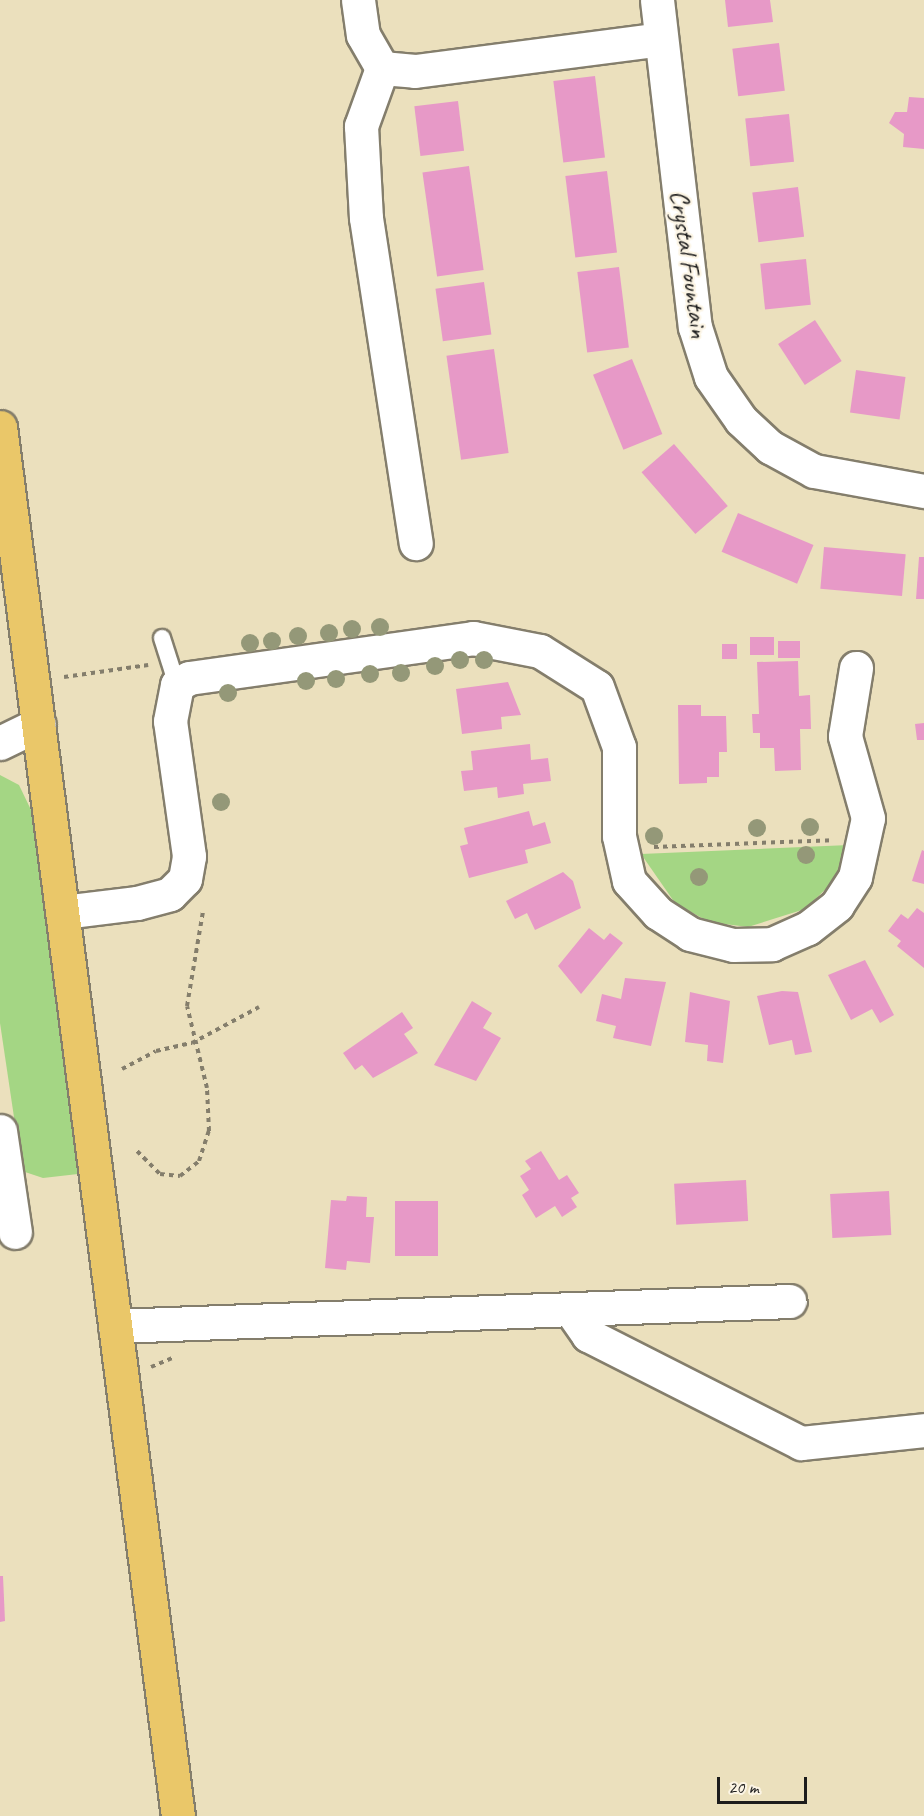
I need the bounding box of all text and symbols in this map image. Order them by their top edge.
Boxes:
street label: Crystal Fountain [663,189,715,339]
scale bar [720,1765,810,1803]
text: 20 m [728,1776,759,1798]

